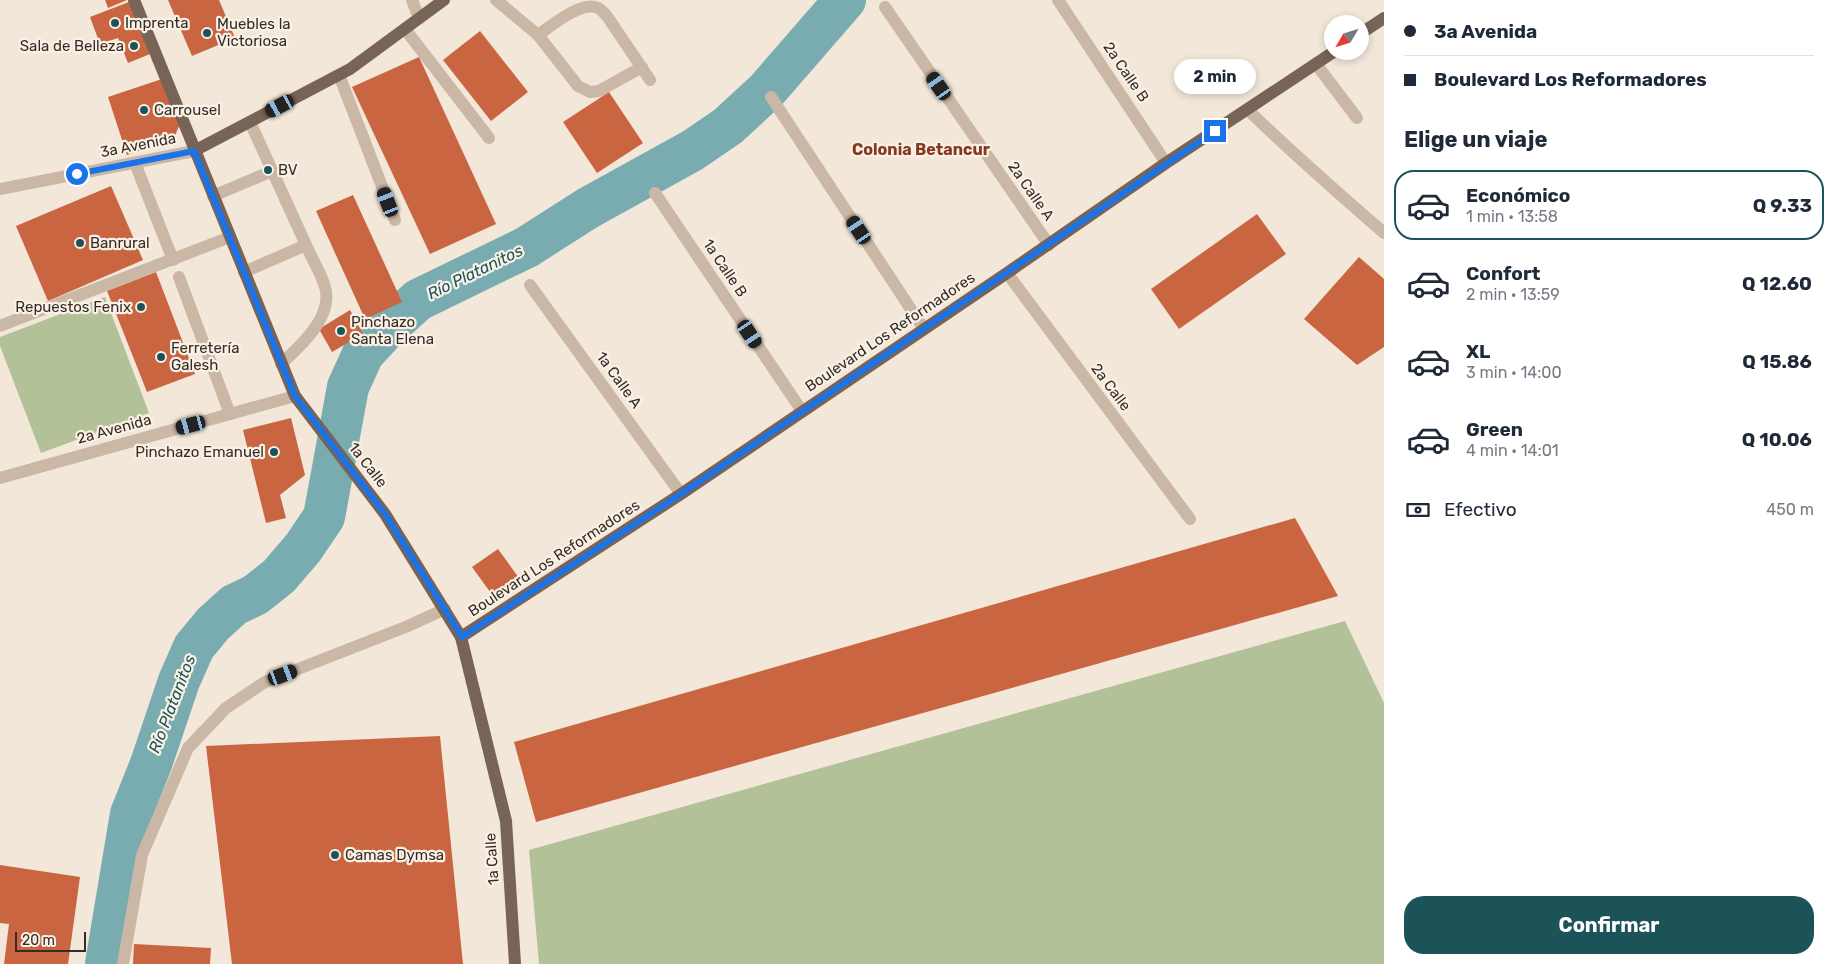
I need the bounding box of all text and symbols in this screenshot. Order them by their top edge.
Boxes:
place label: Imprenta [125,14,188,32]
place label: Muebles la Victoriosa [217,15,291,50]
north arrow [1324,15,1369,60]
map controls [1324,15,1369,60]
marker: Imprenta [109,17,121,29]
text: 3a Avenida [1434,20,1537,43]
marker: Muebles la Victoriosa [201,27,213,39]
place label: Sala de Belleza [20,37,124,55]
street label: 2a Calle B [1099,39,1153,105]
marker: Sala de Belleza [128,40,140,52]
callout: 2 min [1174,58,1256,94]
text: 2 min [1193,67,1237,86]
text: Boulevard Los Reformadores [1434,68,1707,91]
car [924,69,953,103]
car [263,92,296,120]
place label: Carrousel [154,101,221,119]
marker: Carrousel [138,104,150,116]
route end [1204,120,1226,142]
text: Elige un viaje [1404,126,1548,153]
street label: 3a Avenida [99,129,177,161]
district label: Colonia Betancur [852,140,991,159]
street label: 2a Calle A [1004,158,1058,224]
place label: BV [278,161,298,179]
route start [66,163,88,185]
marker: BV [262,164,274,176]
icon: car [1406,183,1451,228]
text: Económico [1466,184,1570,207]
car [375,185,400,219]
text: Q 9.33 [1753,194,1812,217]
text: 1 min · 13:58 [1466,207,1558,226]
car [844,213,873,247]
place label: Banrural [90,234,150,252]
street label: 1a Calle B [699,236,751,300]
marker: Banrural [74,237,86,249]
water label: Río Platanitos [424,241,526,303]
icon: car [1406,261,1451,306]
text: Confort [1466,262,1540,285]
street label: Boulevard Los Reformadores [802,268,979,396]
text: Q 12.60 [1742,272,1812,295]
text: 2 min · 13:59 [1466,285,1560,304]
place label: Repuestos Fenix [15,298,131,316]
marker: Repuestos Fenix [135,301,147,313]
place label: Pinchazo Santa Elena [351,313,434,348]
car [735,317,764,351]
marker: Pinchazo Santa Elena [335,325,347,337]
place label: Ferretería Galesh [171,339,239,374]
icon: car [1406,339,1451,384]
text: XL [1466,340,1490,363]
street label: 1a Calle A [592,348,646,412]
text: Q 15.86 [1742,350,1812,373]
marker: Ferretería Galesh [155,351,167,363]
street label: 2a Calle [1087,360,1135,414]
text: 3 min · 14:00 [1466,363,1562,382]
street label: 2a Avenida [75,410,153,448]
car [174,414,207,436]
icon: car [1406,417,1451,462]
text: Green [1466,418,1523,441]
text: Q 10.06 [1742,428,1812,451]
street label: 1a Calle [345,439,391,491]
text: 4 min · 14:01 [1466,441,1559,460]
place label: Pinchazo Emanuel [135,443,264,461]
marker: Pinchazo Emanuel [268,446,280,458]
street label: Boulevard Los Reformadores [465,496,643,620]
icon: cash [1404,496,1432,524]
text: Efectivo [1444,498,1517,521]
text: 450 m [1766,500,1814,519]
water label: Río Platanitos [145,652,199,756]
car [266,663,299,687]
street label: 1a Calle [481,832,503,886]
place label: Camas Dymsa [345,846,444,864]
marker: Camas Dymsa [329,849,341,861]
button: Confirmar [1404,896,1814,954]
scale bar [15,929,86,952]
text: 20 m [22,932,55,949]

